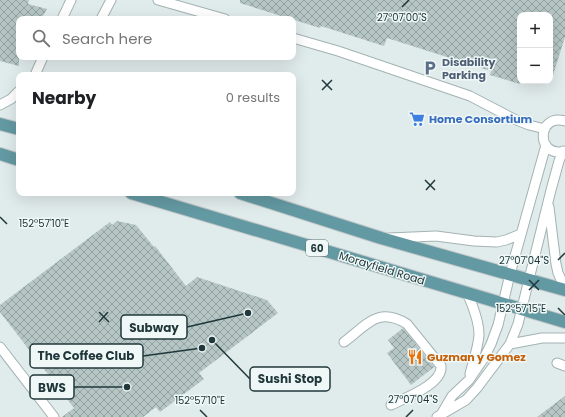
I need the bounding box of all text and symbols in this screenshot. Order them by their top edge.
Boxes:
text: 27°07'00"S [377,10,427,25]
map controls [517,12,553,84]
button: + [517,12,553,48]
search box [16,16,296,60]
icon: search [30,27,52,49]
text: Search here [62,28,152,49]
button: − [517,48,553,84]
place label: Disability Parking [442,54,496,83]
parking icon: Disability Parking [421,59,439,77]
text: Nearby [32,86,96,110]
text: 0 results [226,88,280,107]
supermarket icon: Home Consortium [408,110,426,128]
place label: Home Consortium [429,111,533,127]
text: 152°57'10"E [19,216,69,231]
road number: 60 [306,240,328,256]
street label: Morayfield Road [337,247,427,289]
text: 27°07'04"S [499,253,549,268]
text: 152°57'15"E [496,301,546,316]
callout: Subway [121,315,187,339]
text: Subway [129,319,179,336]
callout: The Coffee Club [30,344,143,368]
text: The Coffee Club [38,347,134,364]
restaurant icon: Guzman y Gomez [406,348,424,366]
place label: Guzman y Gomez [427,349,526,365]
callout: Sushi Stop [250,367,330,391]
text: Sushi Stop [258,370,322,387]
callout: BWS [30,375,74,399]
text: BWS [38,379,66,396]
text: 27°07'04"S [388,392,438,407]
text: 152°57'10"E [175,393,225,408]

